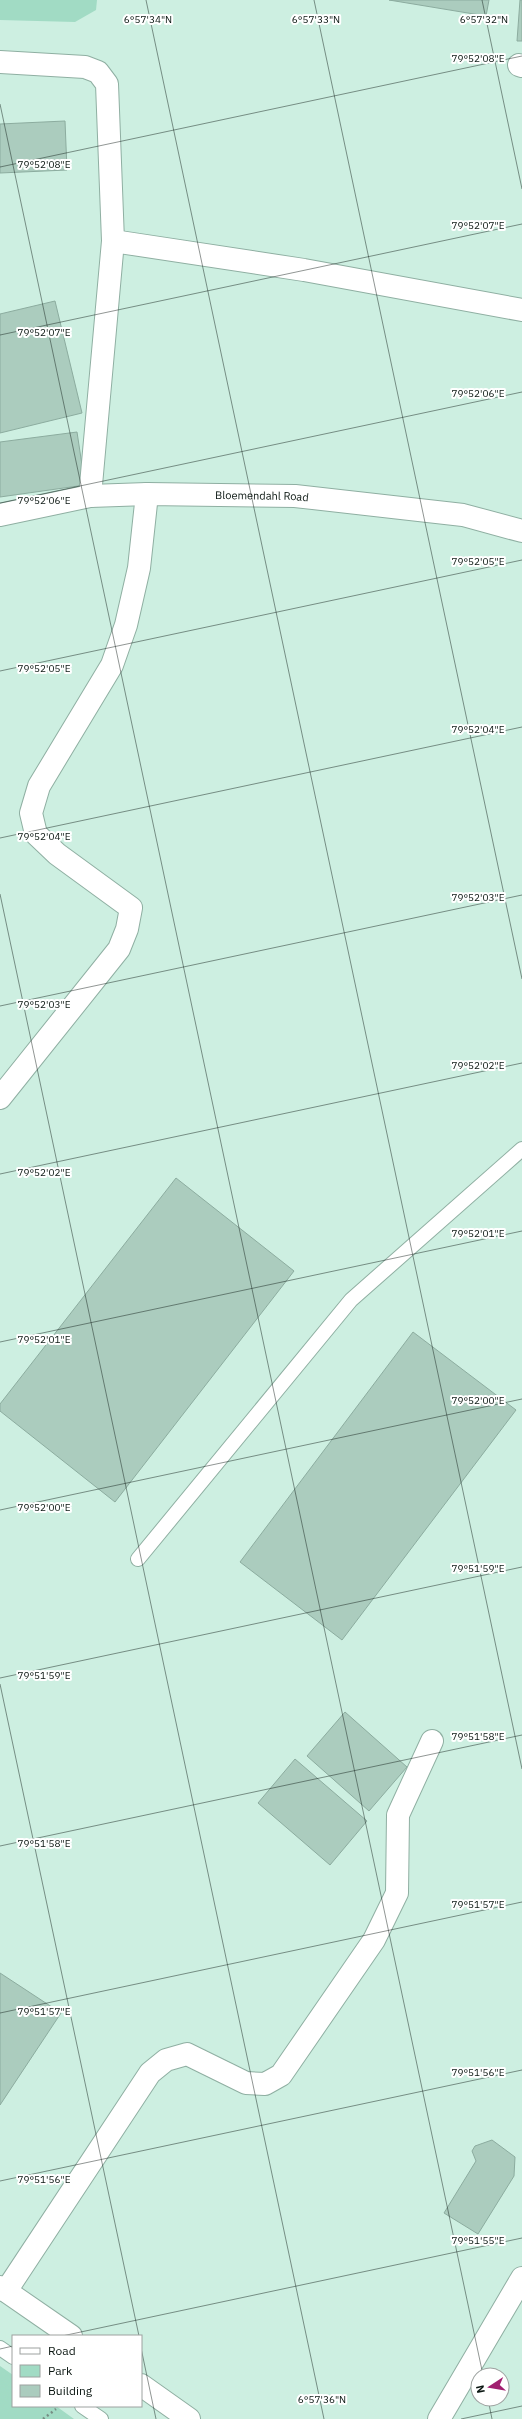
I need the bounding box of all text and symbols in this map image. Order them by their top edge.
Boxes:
text: 6°57'34"N [124,13,172,26]
text: 6°57'33"N [292,13,340,26]
text: 6°57'32"N [460,13,508,26]
text: 79°52'08"E [451,52,505,65]
text: 79°52'08"E [17,158,71,171]
text: 79°52'07"E [451,219,505,232]
text: 79°52'07"E [17,326,71,339]
text: 79°52'06"E [451,387,505,400]
street label: Bloemendahl Road [215,488,310,505]
text: 79°52'06"E [17,494,71,507]
text: 79°52'05"E [451,555,505,568]
text: 79°52'05"E [17,662,71,675]
text: 79°52'04"E [451,723,505,736]
text: 79°52'04"E [17,830,71,843]
text: 79°52'03"E [451,891,505,904]
text: 79°52'03"E [17,998,71,1011]
text: 79°52'02"E [451,1059,505,1072]
text: 79°52'02"E [17,1166,71,1179]
text: 79°52'01"E [451,1227,505,1240]
text: 79°52'01"E [17,1333,71,1346]
text: 79°52'00"E [451,1394,505,1407]
text: 79°52'00"E [17,1501,71,1514]
text: 79°51'59"E [451,1562,505,1575]
text: 79°51'59"E [17,1669,71,1682]
text: 79°51'58"E [451,1730,505,1743]
text: 79°51'58"E [17,1837,71,1850]
text: 79°51'57"E [451,1898,505,1911]
text: 79°51'57"E [17,2005,71,2018]
text: 79°51'56"E [451,2066,505,2079]
text: 79°51'56"E [17,2173,71,2186]
text: 79°51'55"E [451,2234,505,2247]
legend [12,2335,142,2407]
text: Road [48,2343,76,2358]
text: Park [48,2363,73,2378]
north arrow [470,2367,510,2407]
text: Building [48,2383,93,2398]
text: N [473,2384,488,2394]
text: 6°57'36"N [298,2393,346,2406]

